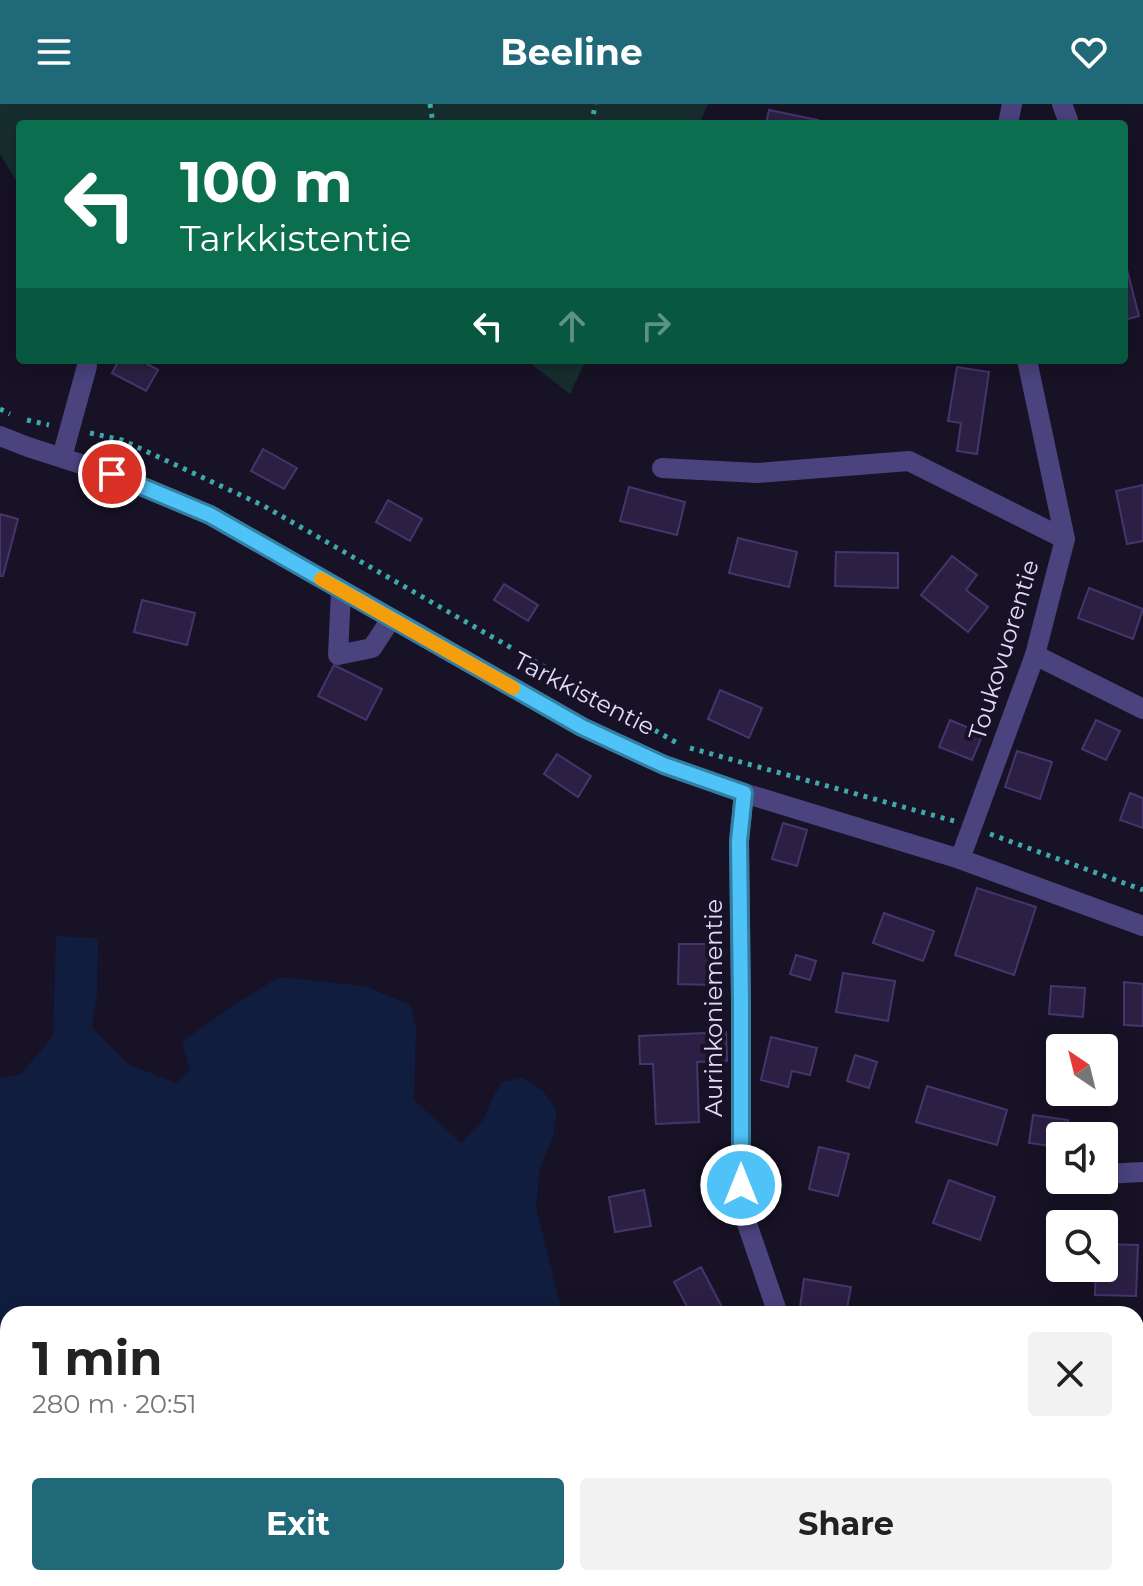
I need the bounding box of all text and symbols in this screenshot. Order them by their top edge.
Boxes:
icon: menu [32,30,76,74]
text: Beeline [500,30,643,74]
icon: heart [1067,30,1111,74]
text: 100 m [180,148,353,216]
icon: left [48,152,152,256]
text: Tarkkistentie [180,216,411,260]
icon: left [466,304,510,348]
icon: ahead [550,304,594,348]
icon: right [634,304,678,348]
pin [78,440,146,508]
icon: arrive [90,452,134,496]
street label: Toukovuorentie [962,556,1045,744]
street label: Tarkkistentie [509,646,660,741]
street label: Aurinkoniementie [699,899,728,1117]
north arrow [1046,1034,1118,1106]
map controls [1046,1034,1118,1282]
button: sound [1046,1122,1118,1194]
position arrow [699,1143,783,1227]
button: search [1046,1210,1118,1282]
text: 1 min [32,1329,162,1387]
button: close [1028,1332,1112,1416]
text: 280 m · 20:51 [32,1388,197,1420]
button: Exit [32,1478,564,1570]
button: Share [580,1478,1112,1570]

